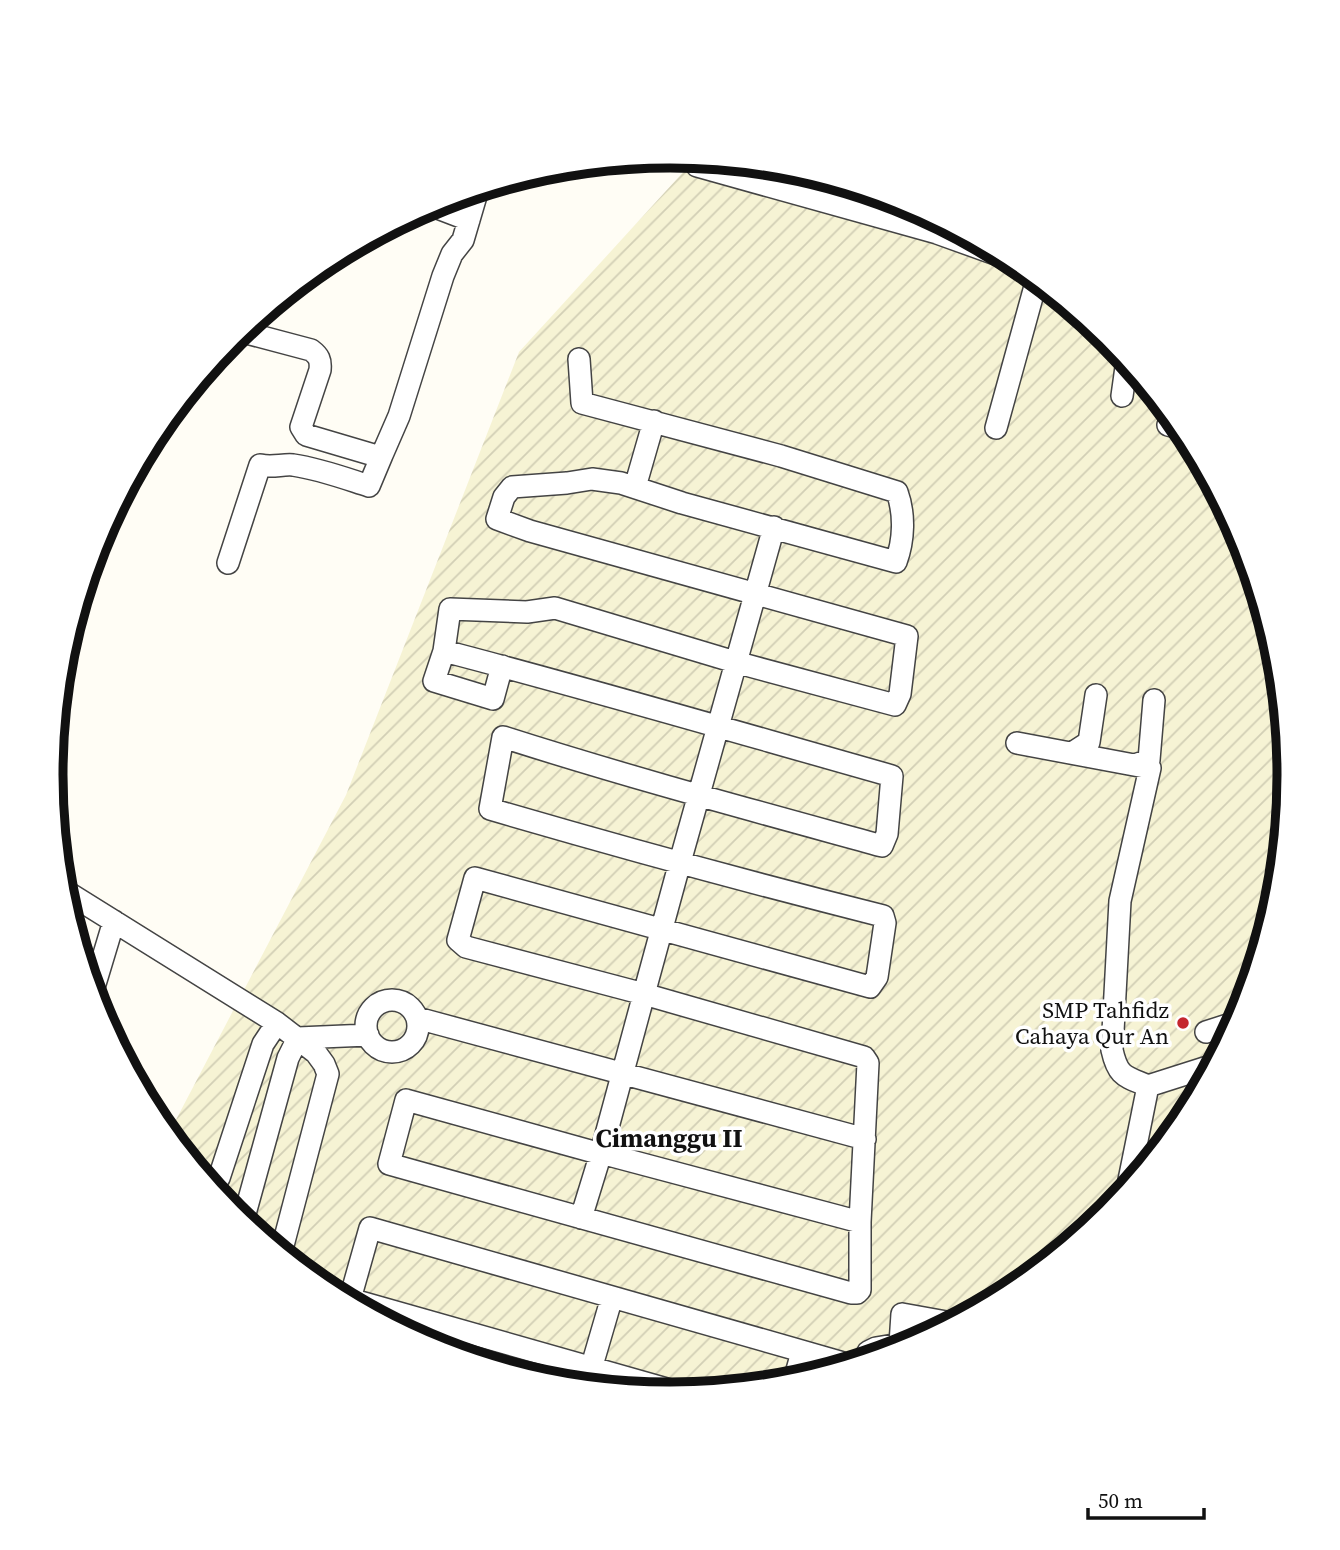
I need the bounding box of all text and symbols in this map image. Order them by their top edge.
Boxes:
place label: SMP Tahfidz Cahaya Qur An [1015,994,1169,1052]
marker: SMP Tahfidz Cahaya Qur An [1175,1015,1191,1031]
district label: Cimanggu II [595,1120,743,1156]
scale bar [1088,1476,1204,1520]
text: 50 m [1098,1486,1143,1515]

